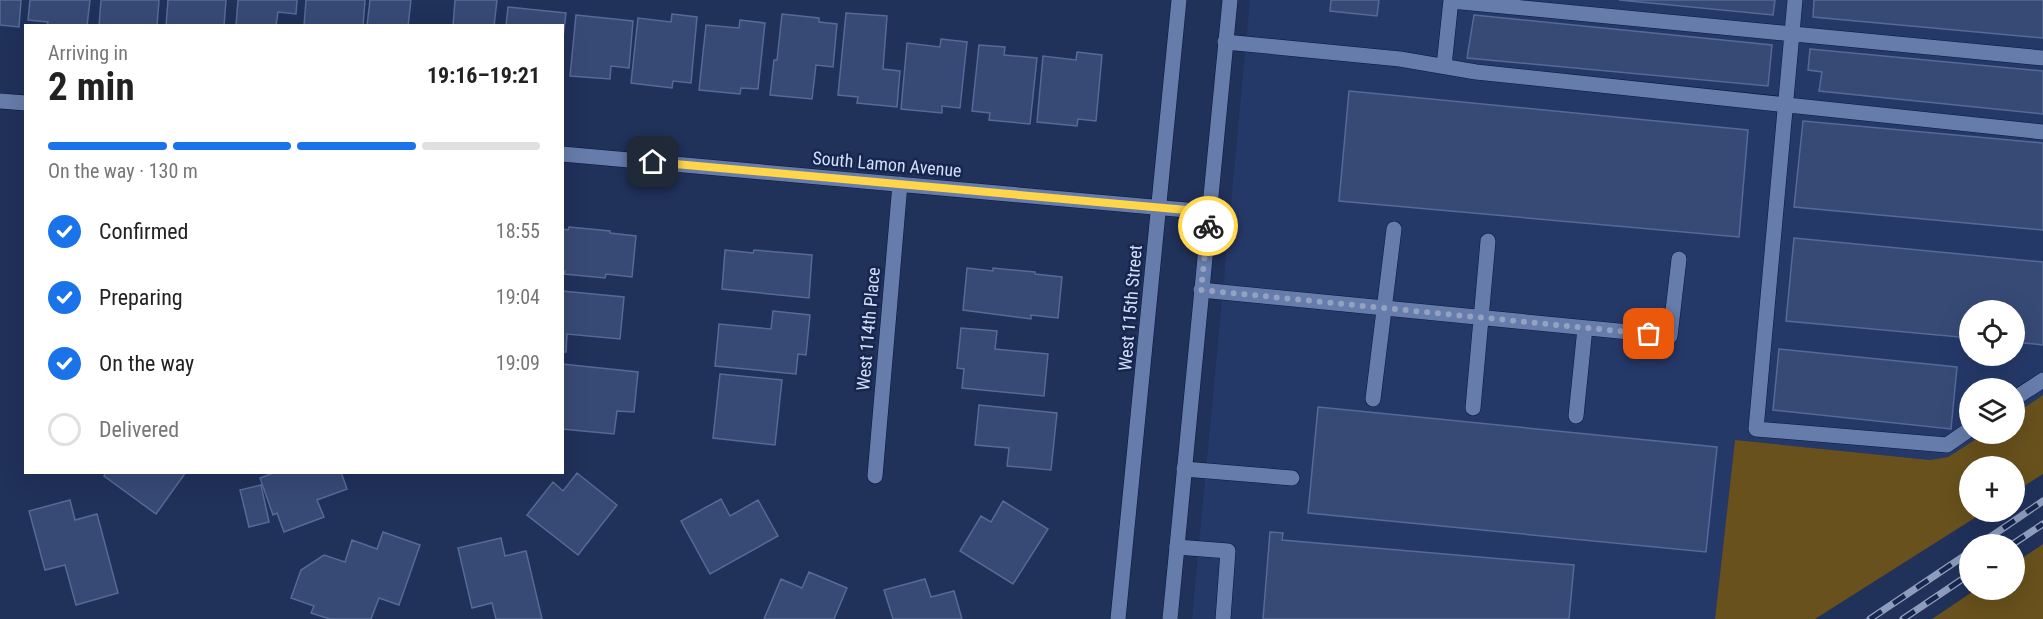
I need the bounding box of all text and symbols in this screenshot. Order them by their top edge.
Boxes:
text: Arriving in [48,41,128,65]
text: 19:16–19:21 [427,63,540,88]
text: 2 min [48,64,135,110]
pin [627,136,678,187]
icon: home [636,145,669,178]
street label: South Lamon Avenue [812,147,962,181]
text: On the way · 130 m [48,159,198,183]
courier [1178,196,1238,256]
icon: bike [1192,210,1225,243]
icon: check [48,215,81,248]
text: Confirmed [99,219,188,244]
text: 18:55 [496,219,540,243]
street label: West 115th Street [1114,244,1146,372]
street label: West 114th Place [852,266,884,392]
icon: check [48,281,81,314]
text: Preparing [99,285,183,310]
text: 19:04 [496,285,540,309]
map controls [1959,300,2025,600]
button: locate [1959,300,2025,366]
pin [1623,308,1674,359]
icon: bag [1632,317,1665,350]
icon: check [48,347,81,380]
text: On the way [99,351,194,376]
text: 19:09 [496,351,540,375]
button: layers [1959,378,2025,444]
text: Delivered [99,417,179,442]
button: + [1959,456,2025,522]
button: − [1959,534,2025,600]

